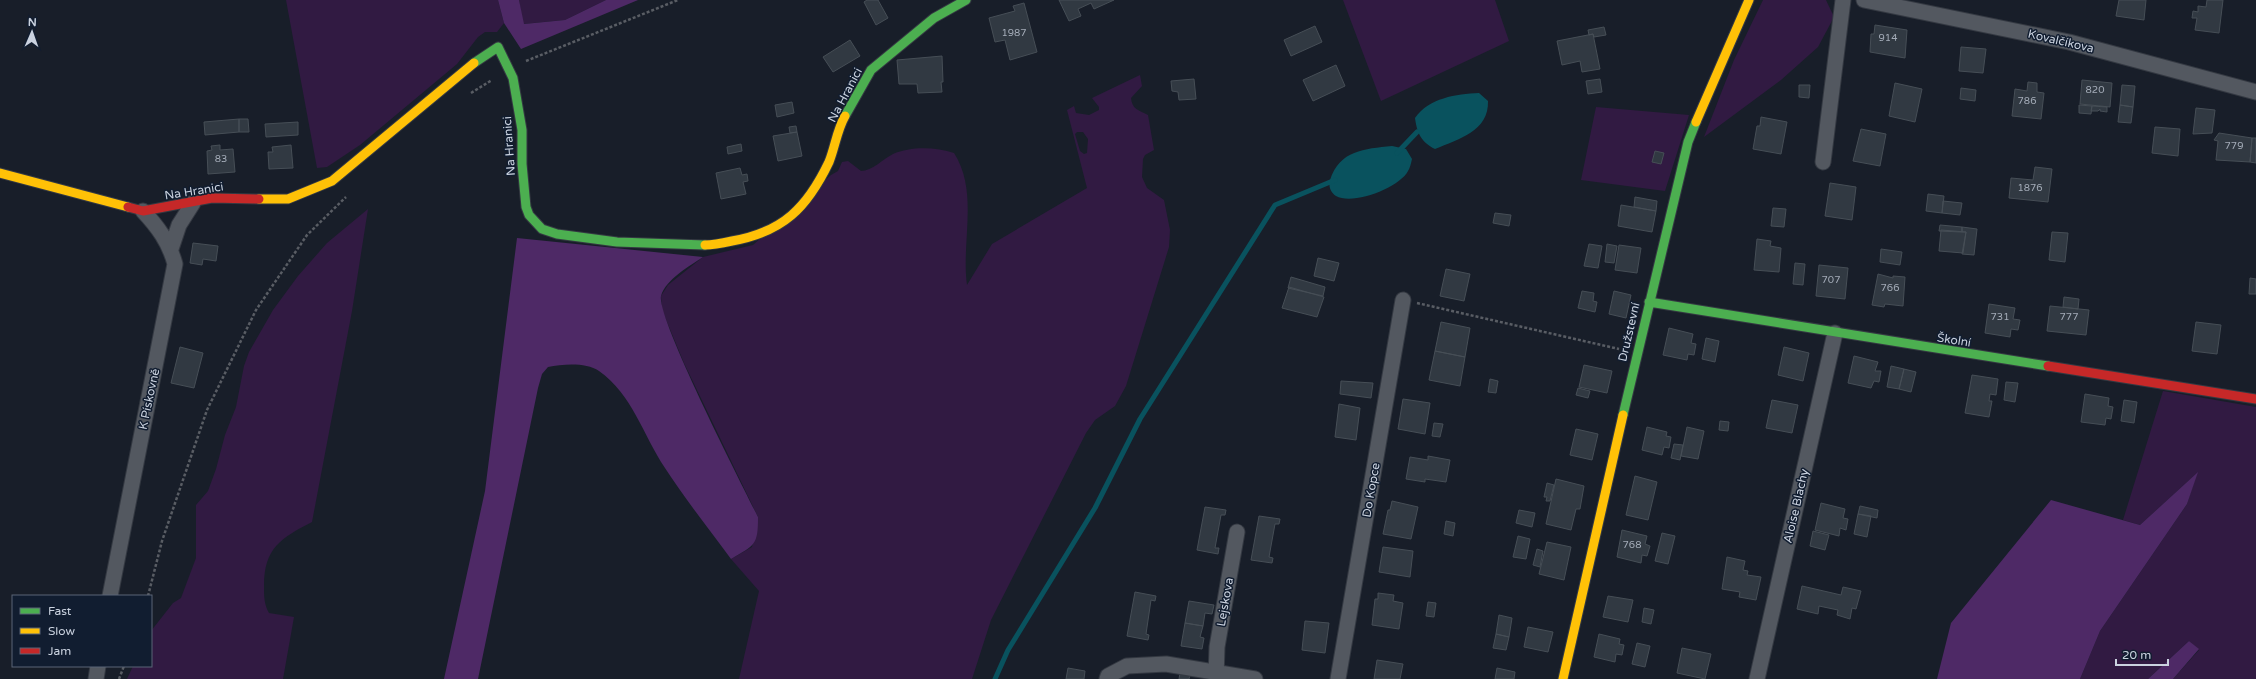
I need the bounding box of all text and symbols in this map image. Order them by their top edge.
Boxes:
north arrow [12,12,52,52]
text: N [28,16,37,29]
house number: 1987 [1001,27,1027,39]
street label: Kovalčíkova [2027,27,2095,55]
house number: 914 [1879,32,1897,44]
street label: Na Hranici [825,65,865,125]
house number: 820 [2086,84,2104,96]
house number: 786 [2018,95,2036,107]
street label: Na Hranici [500,116,518,176]
house number: 779 [2225,140,2243,152]
house number: 83 [215,153,227,165]
street label: Na Hranici [164,179,224,203]
house number: 1876 [2017,182,2043,194]
house number: 707 [1822,274,1840,286]
house number: 766 [1881,282,1899,294]
street label: Družstevní [1615,301,1643,363]
house number: 731 [1991,311,2009,323]
house number: 777 [2060,311,2078,323]
street label: Školní [1936,330,1972,350]
street label: K Pískovně [136,367,162,431]
street label: Do Kopce [1359,461,1383,518]
street label: Aloise Blachy [1781,467,1811,545]
house number: 768 [1623,539,1641,551]
street label: Lejskova [1214,577,1236,627]
legend [12,595,152,667]
text: Fast [48,604,72,618]
text: Slow [48,624,75,638]
scale bar [2116,641,2168,667]
text: Jam [48,644,71,658]
text: 20 m [2122,648,2151,662]

